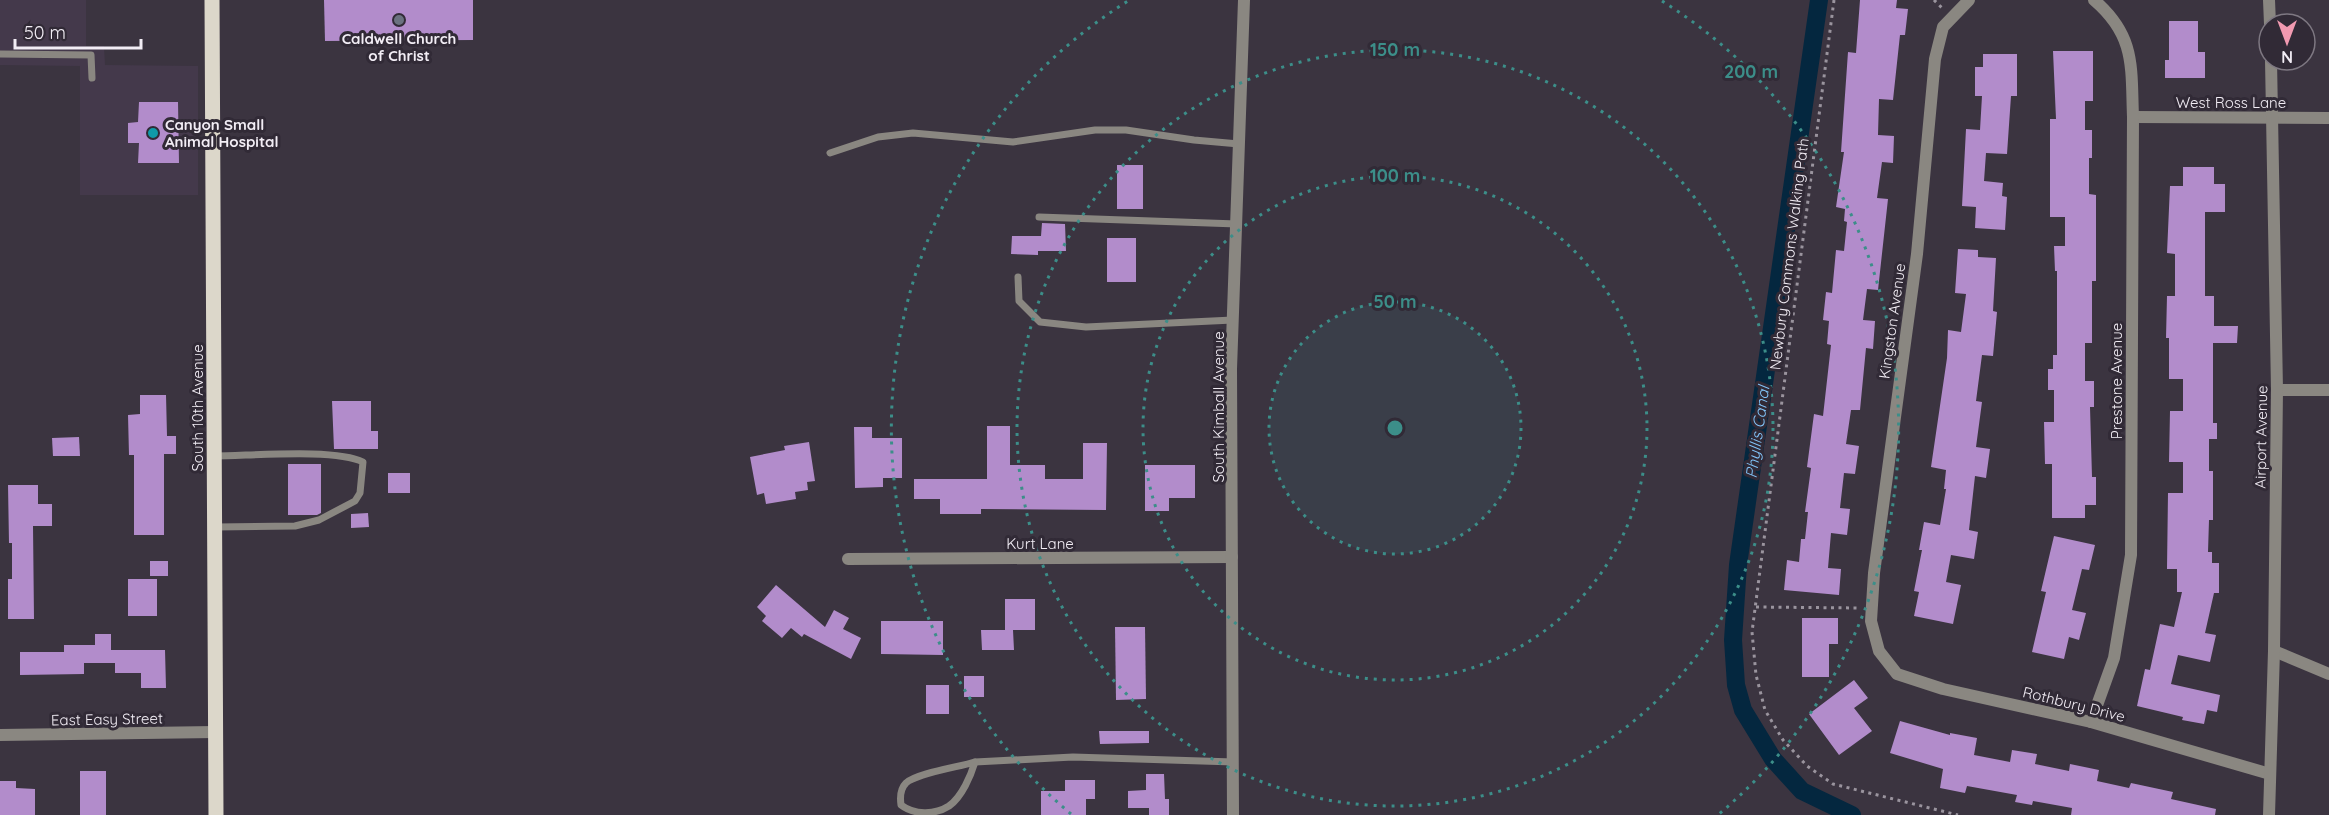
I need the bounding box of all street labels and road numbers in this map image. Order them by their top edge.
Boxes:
street label: West Ross Lane [2176,93,2286,112]
street label: Newbury Commons Walking Path [1765,137,1813,371]
street label: Kingston Avenue [1874,262,1910,380]
street label: Prestone Avenue [2107,323,2126,439]
street label: South Kimball Avenue [1209,331,1228,483]
street label: South 10th Avenue [188,344,207,472]
street label: Airport Avenue [2251,385,2271,489]
street label: Kurt Lane [1006,534,1074,553]
street label: Rothbury Drive [2021,682,2127,726]
street label: East Easy Street [51,709,163,729]

